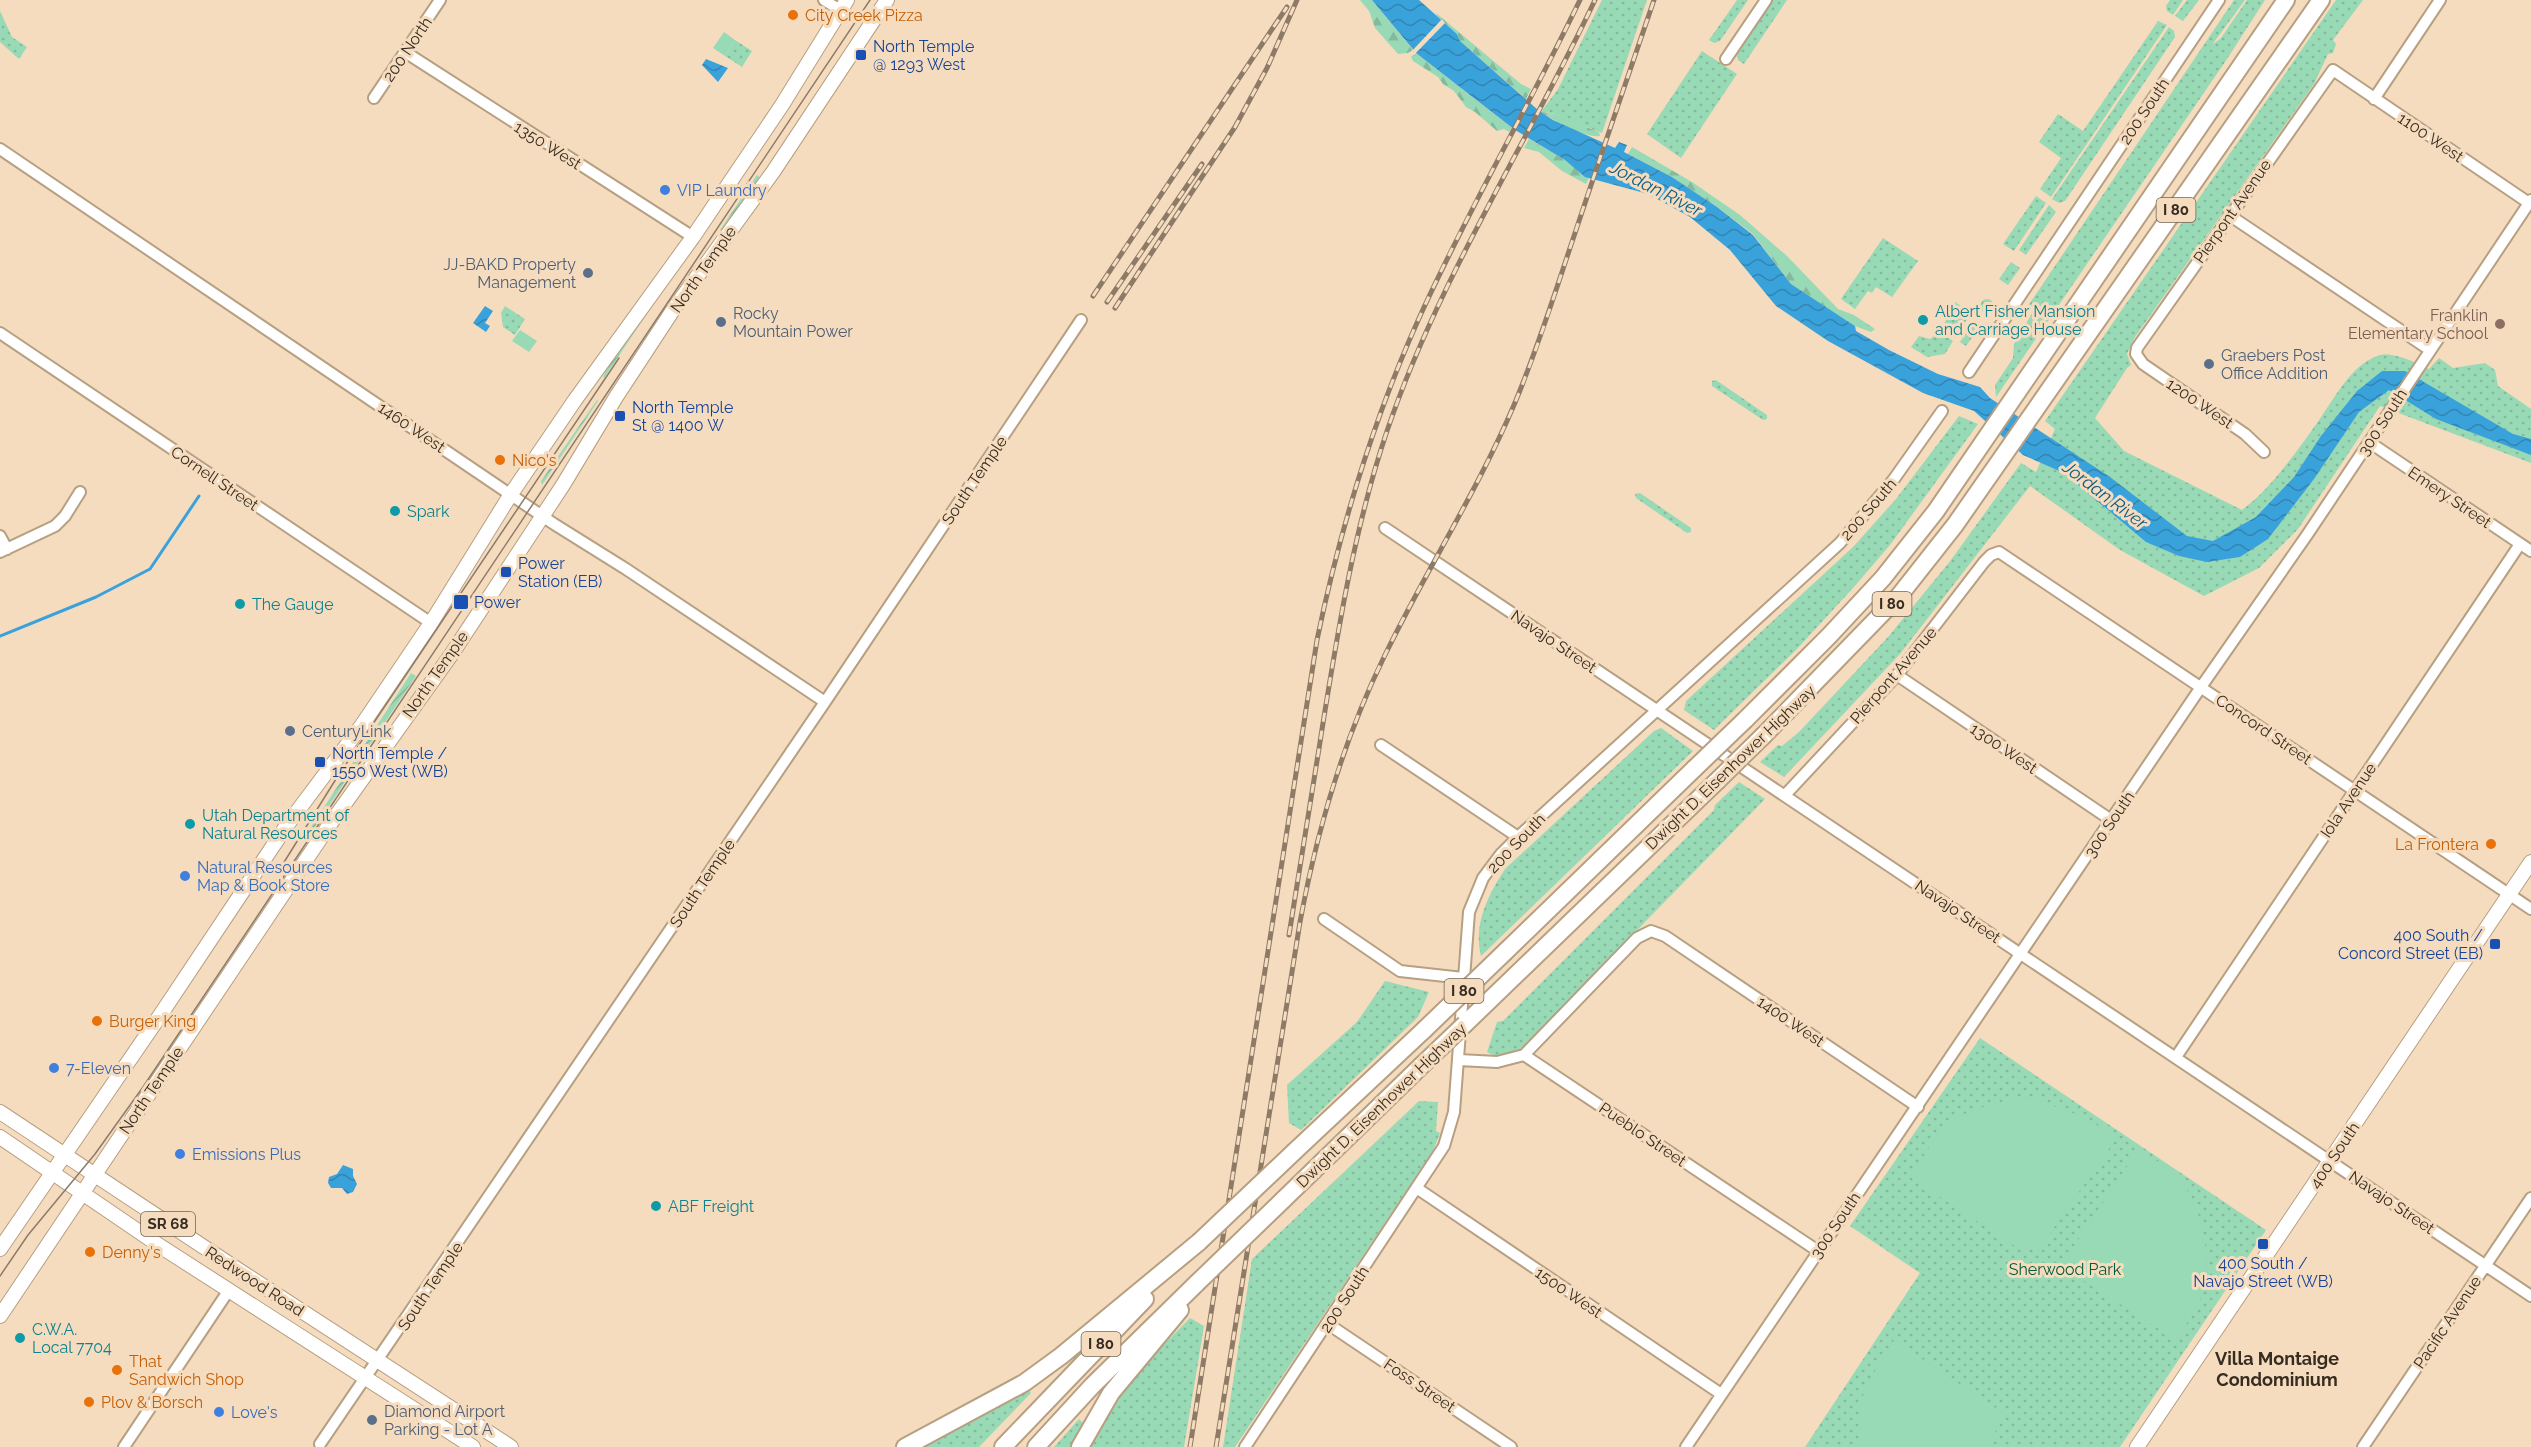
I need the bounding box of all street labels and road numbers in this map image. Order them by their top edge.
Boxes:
street label: 200 North [379,13,436,85]
street label: 200 South [2115,75,2173,148]
street label: 1100 West [2394,109,2468,167]
street label: 1350 West [511,117,585,174]
street label: Pierpont Avenue [2190,156,2275,267]
road number: I 80 [2156,198,2196,222]
street label: North Temple [667,222,740,316]
street label: 1200 West [2163,374,2237,433]
street label: 300 South [2354,385,2411,459]
street label: 1460 West [375,398,449,457]
street label: South Temple [938,432,1011,528]
street label: Cornell Street [167,442,263,515]
street label: Emery Street [2405,463,2495,532]
street label: 200 South [1836,475,1900,544]
road number: I 80 [1872,592,1912,616]
street label: Navajo Street [1507,606,1601,677]
street label: Pierpont Avenue [1846,623,1941,728]
street label: North Temple [399,627,472,721]
street label: Dwight D. Eisenhower Highway [1641,681,1819,854]
street label: Concord Street [2212,690,2316,769]
street label: 1300 West [1967,719,2041,778]
street label: Iola Avenue [2316,759,2380,841]
street label: 300 South [2080,788,2138,861]
street label: 200 South [1483,810,1549,877]
street label: South Temple [666,835,739,931]
street label: Navajo Street [1911,876,2005,947]
road number: I 80 [1444,979,1484,1003]
street label: 1400 West [1754,992,1828,1051]
street label: Dwight D. Eisenhower Highway [1292,1019,1470,1192]
street label: North Temple [115,1043,188,1138]
street label: Pueblo Street [1596,1098,1690,1171]
street label: 400 South [2305,1119,2363,1192]
street label: Navajo Street [2345,1167,2439,1238]
street label: 300 South [1806,1189,1864,1262]
road number: SR 68 [141,1212,195,1236]
street label: South Temple [394,1238,467,1334]
street label: Redwood Road [202,1242,308,1320]
street label: 200 South [1316,1262,1373,1336]
street label: 1500 West [1532,1263,1606,1322]
street label: Pacific Avenue [2409,1272,2485,1372]
road number: I 80 [1082,1332,1120,1356]
street label: Foss Street [1380,1355,1460,1417]

